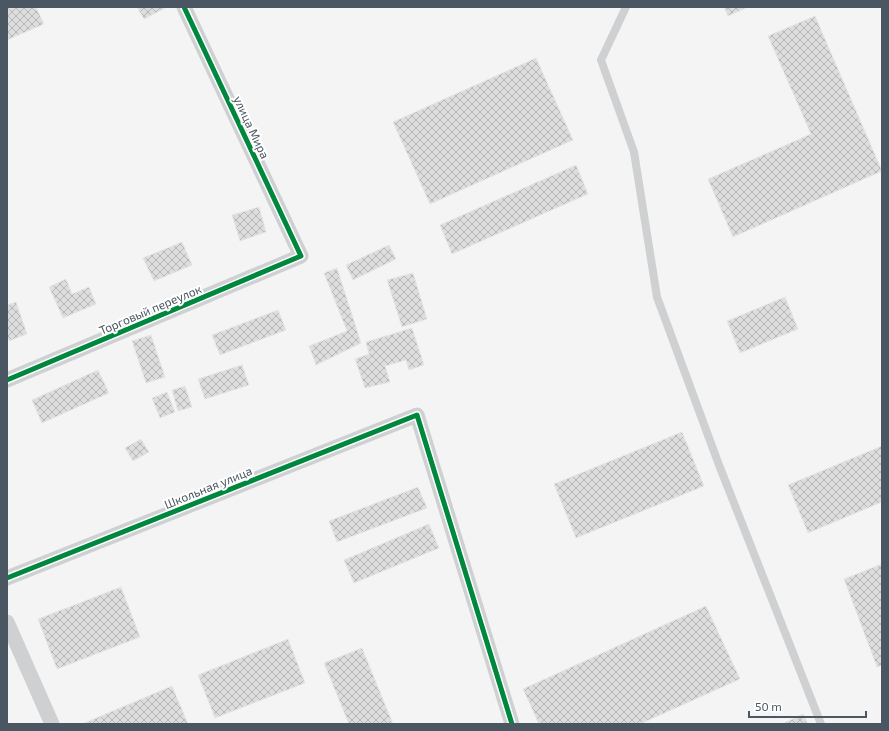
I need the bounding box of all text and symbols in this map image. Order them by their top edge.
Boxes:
street label: улица Мира [231,94,273,161]
street label: Торговый переулок [97,281,204,338]
street label: Школьная улица [162,463,254,512]
scale bar [749,693,866,719]
text: 50 m [755,699,782,713]

